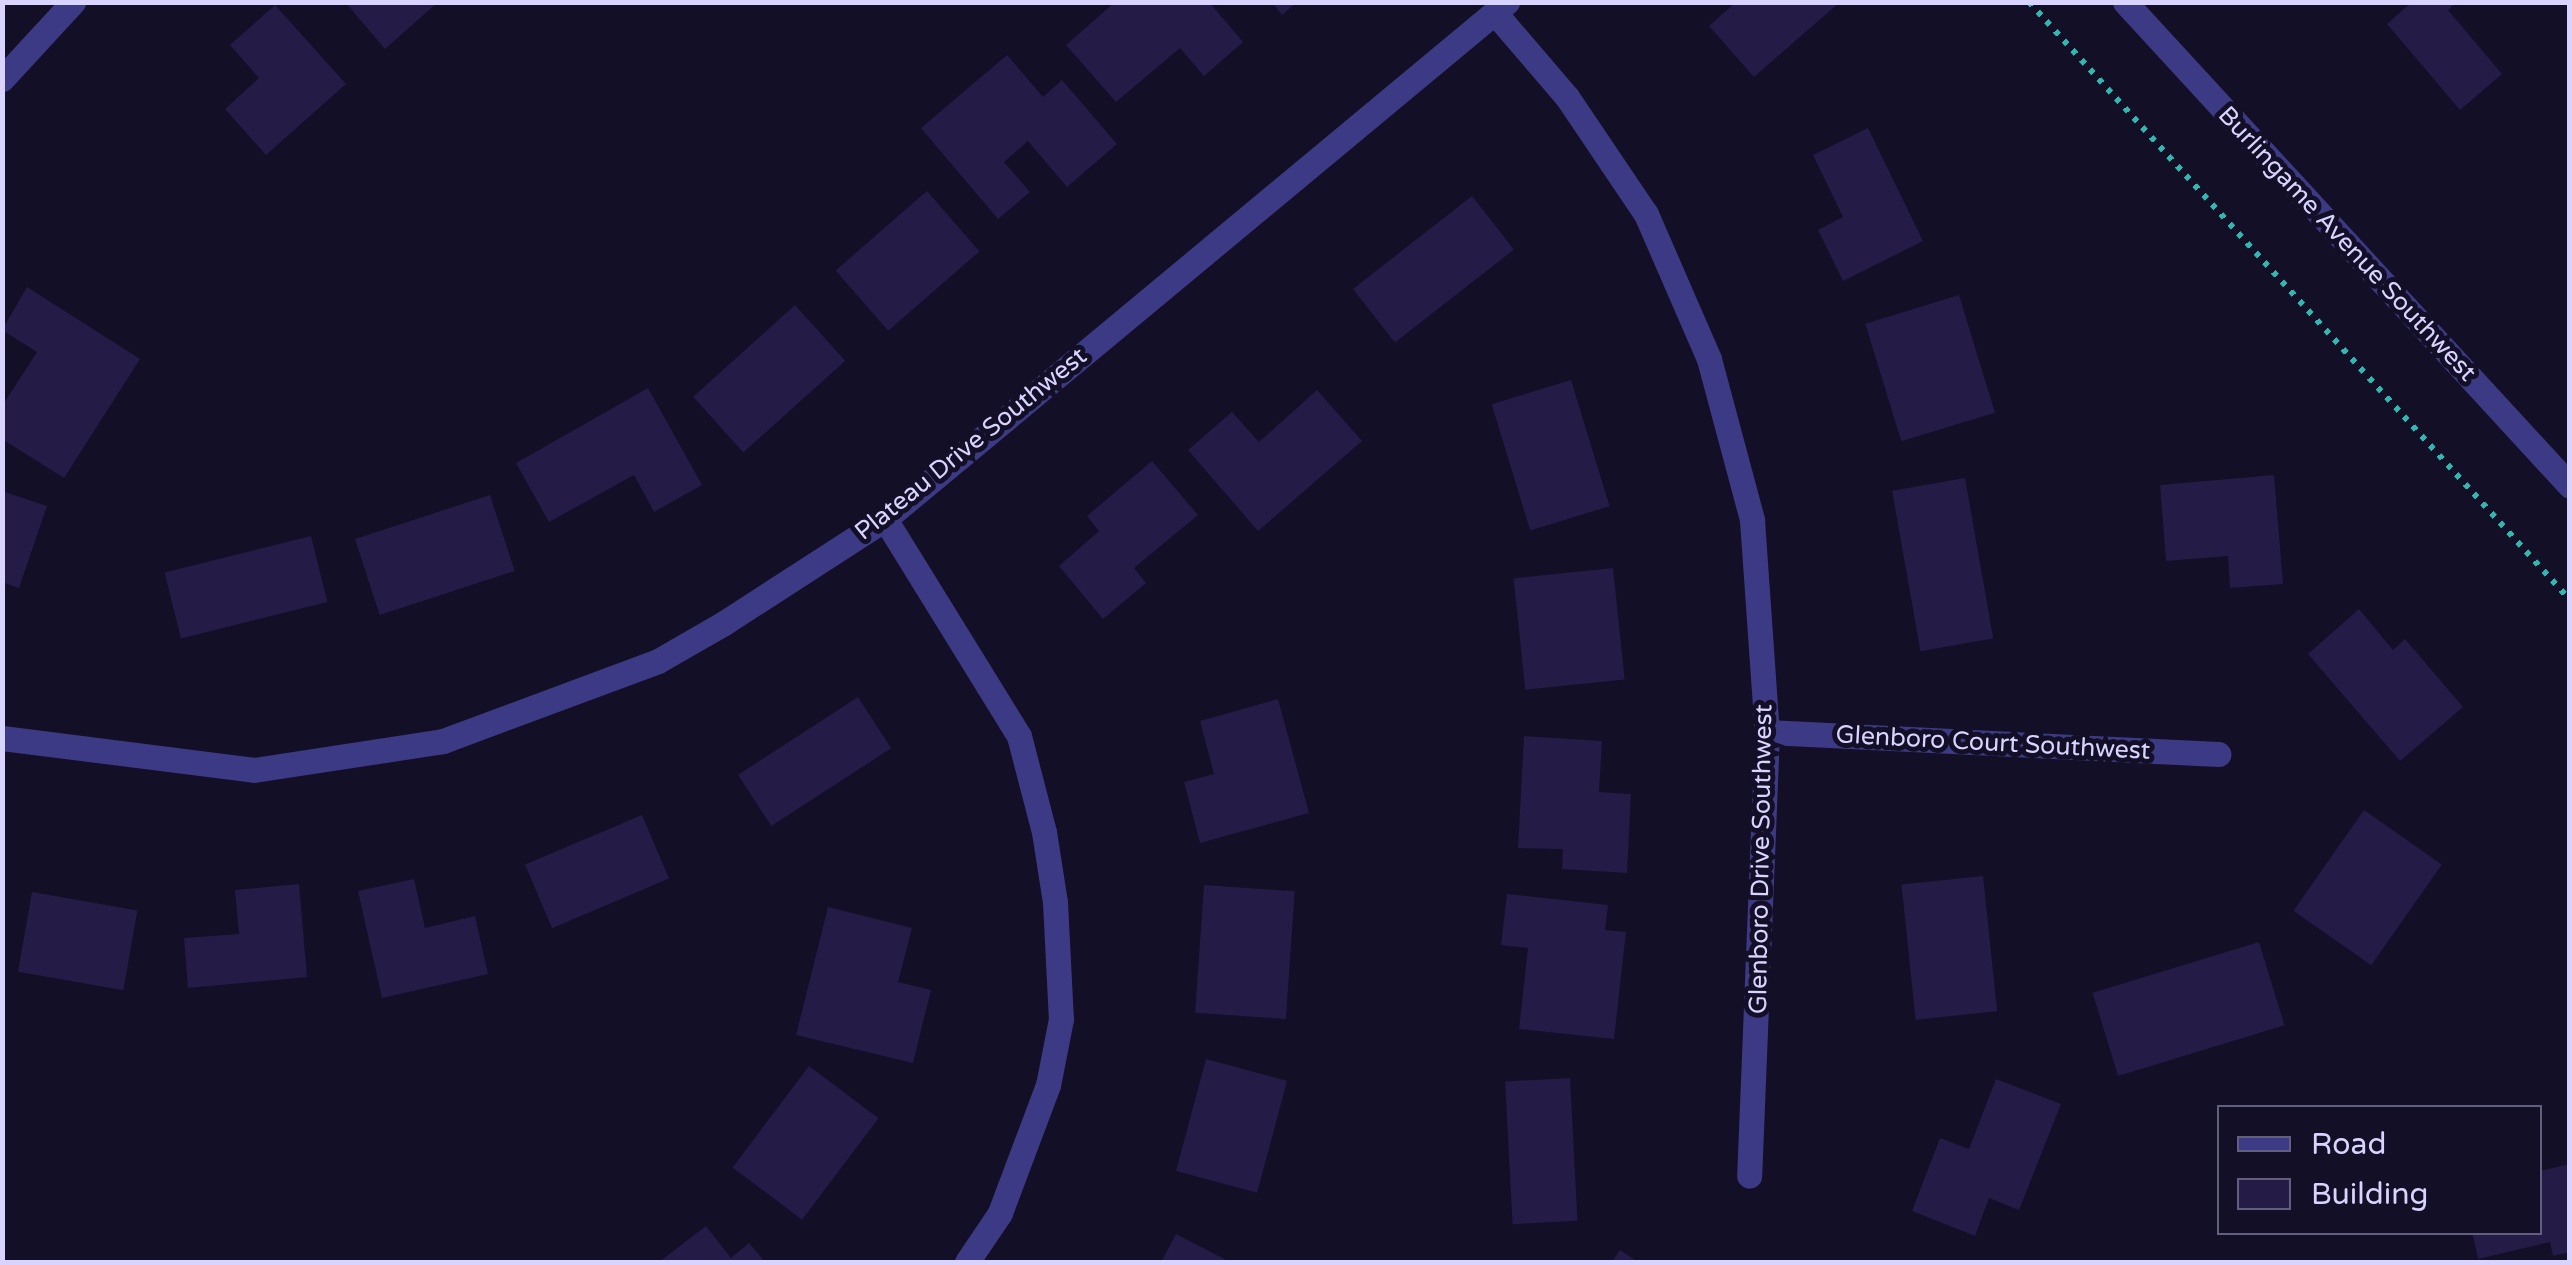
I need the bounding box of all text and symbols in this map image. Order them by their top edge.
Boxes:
street label: Burlingame Avenue Southwest [2212,100,2482,388]
street label: Plateau Drive Southwest [849,341,1093,547]
street label: Glenboro Drive Southwest [1743,704,1779,1014]
street label: Glenboro Court Southwest [1835,720,2151,766]
legend [2217,1105,2542,1235]
text: Road [2311,1126,2386,1163]
text: Building [2311,1176,2428,1213]

